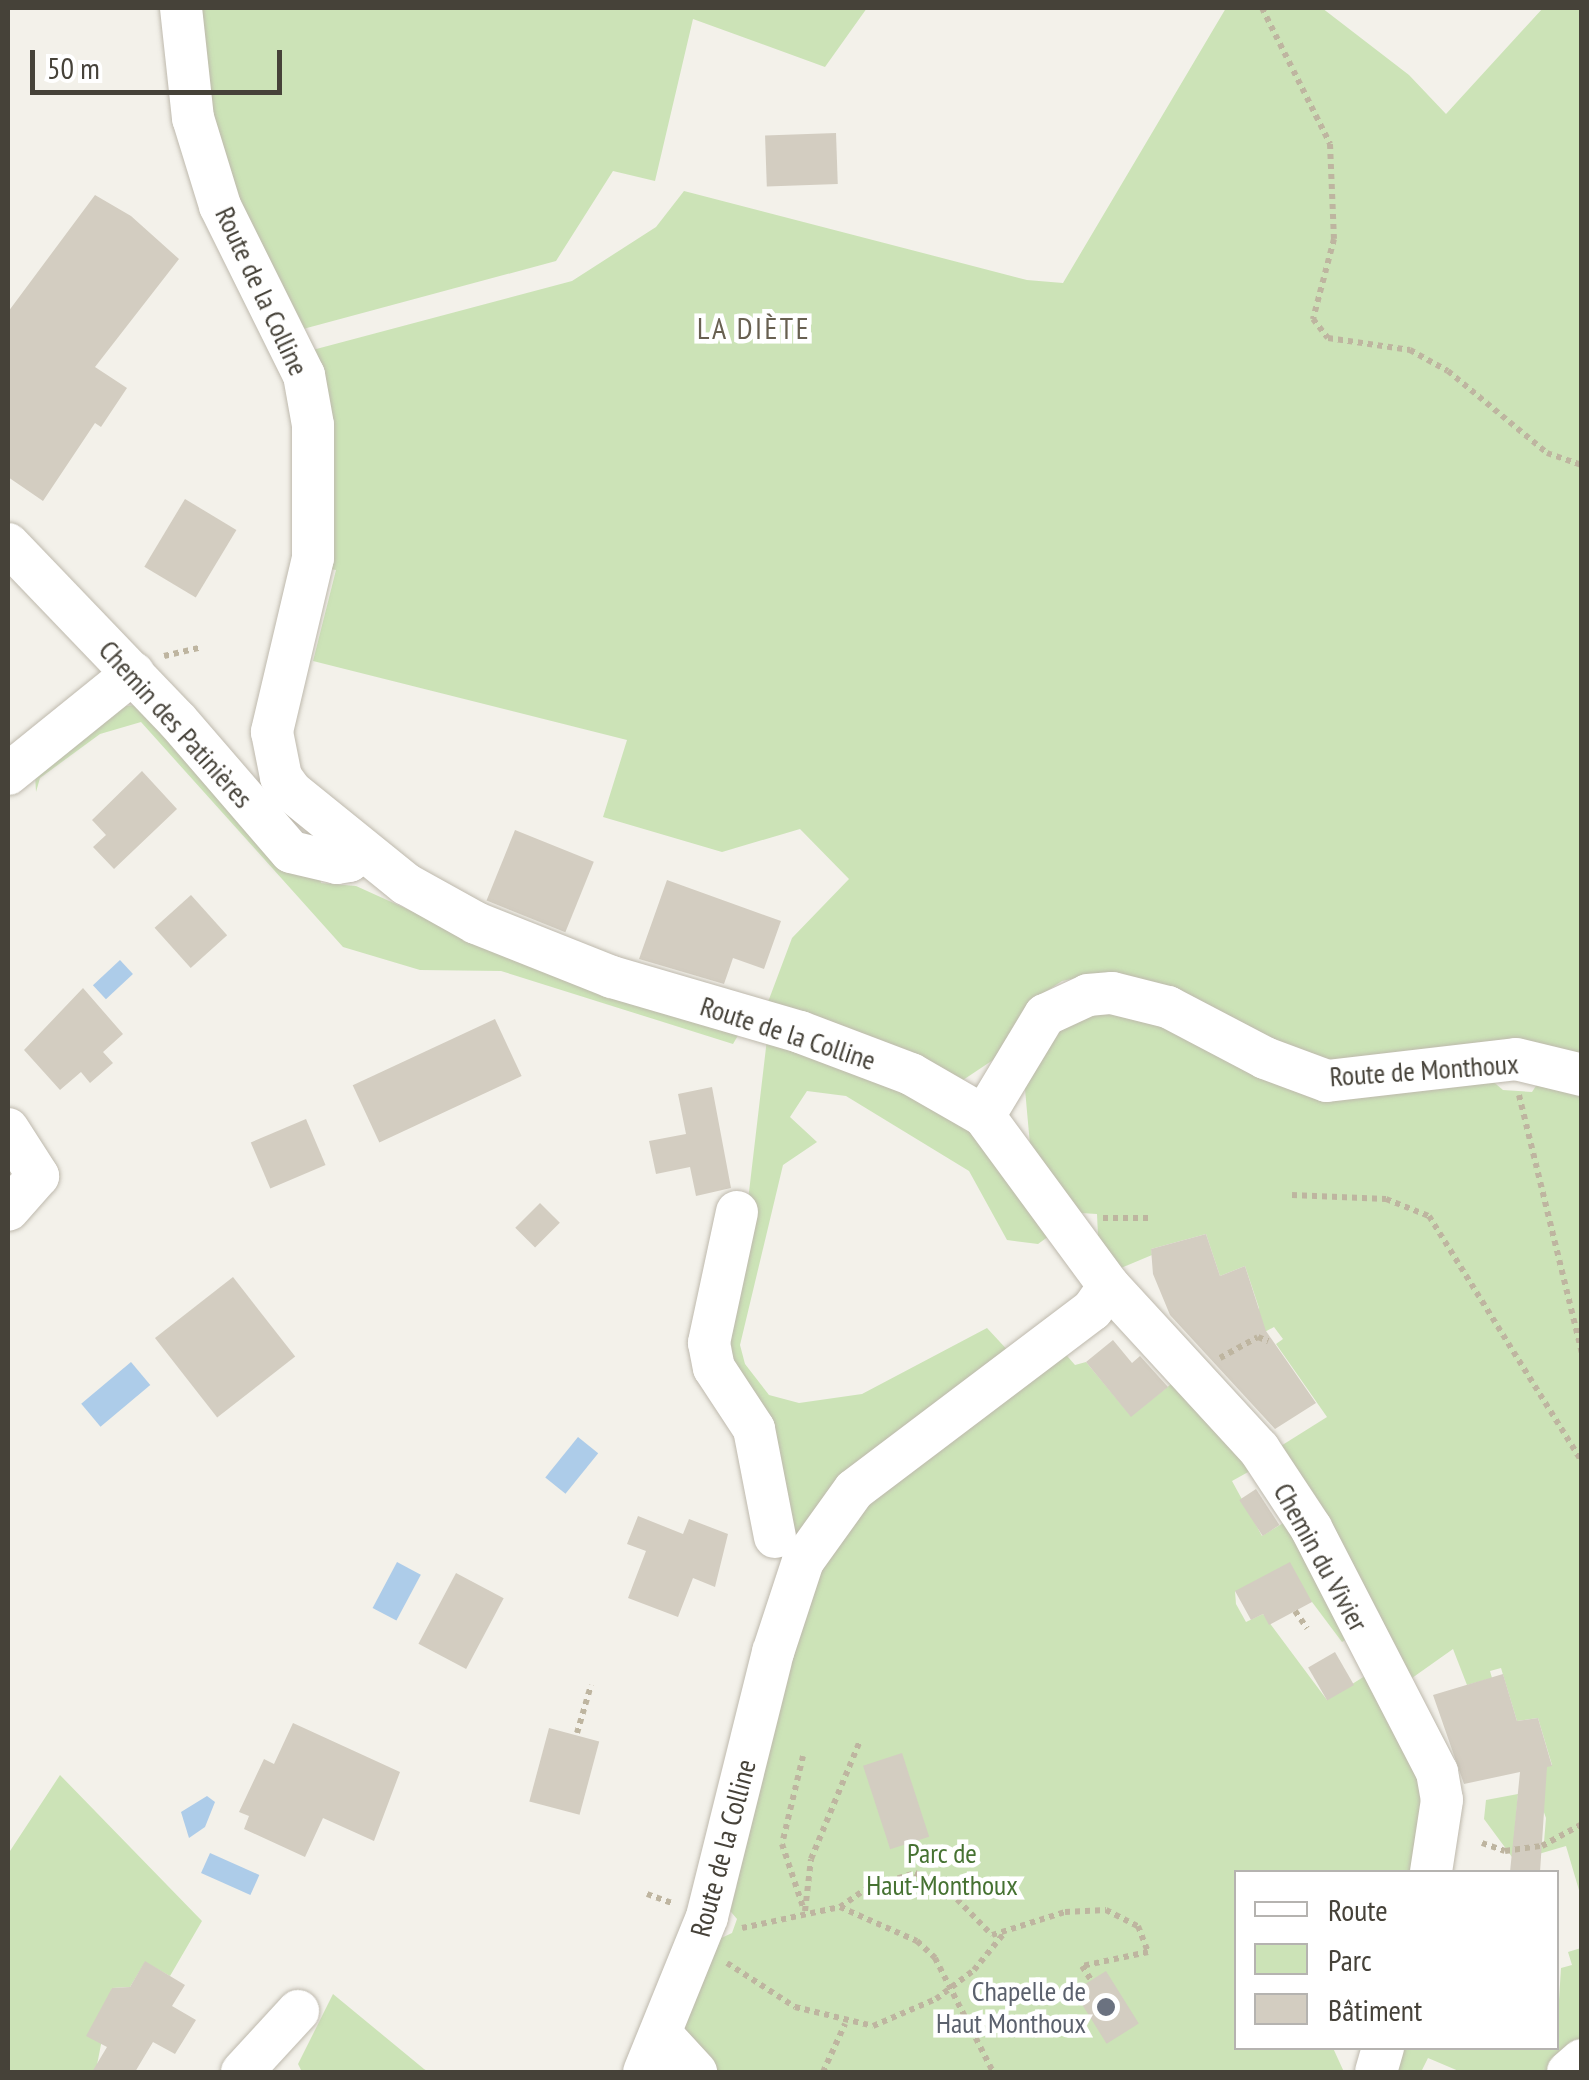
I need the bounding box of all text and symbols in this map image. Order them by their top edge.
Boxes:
scale bar [35,30,288,92]
text: 50 m [47,48,100,87]
street label: Route de la Colline [208,201,316,381]
district label: LA DIÈTE [696,310,812,346]
street label: Chemin des Patinières [92,633,260,815]
street label: Route de la Colline [696,989,880,1077]
street label: Route de Monthoux [1328,1047,1520,1093]
street label: Chemin du Vivier [1266,1477,1376,1637]
street label: Route de la Colline [683,1756,763,1940]
park label: Parc de Haut-Monthoux [866,1836,1018,1902]
legend [1234,1870,1559,2050]
text: Route [1328,1890,1388,1929]
text: Parc [1328,1940,1372,1979]
place label: Chapelle de Haut Monthoux [936,1974,1086,2040]
text: Bâtiment [1328,1990,1422,2029]
marker: Chapelle de Haut Monthoux [1095,1996,1117,2018]

